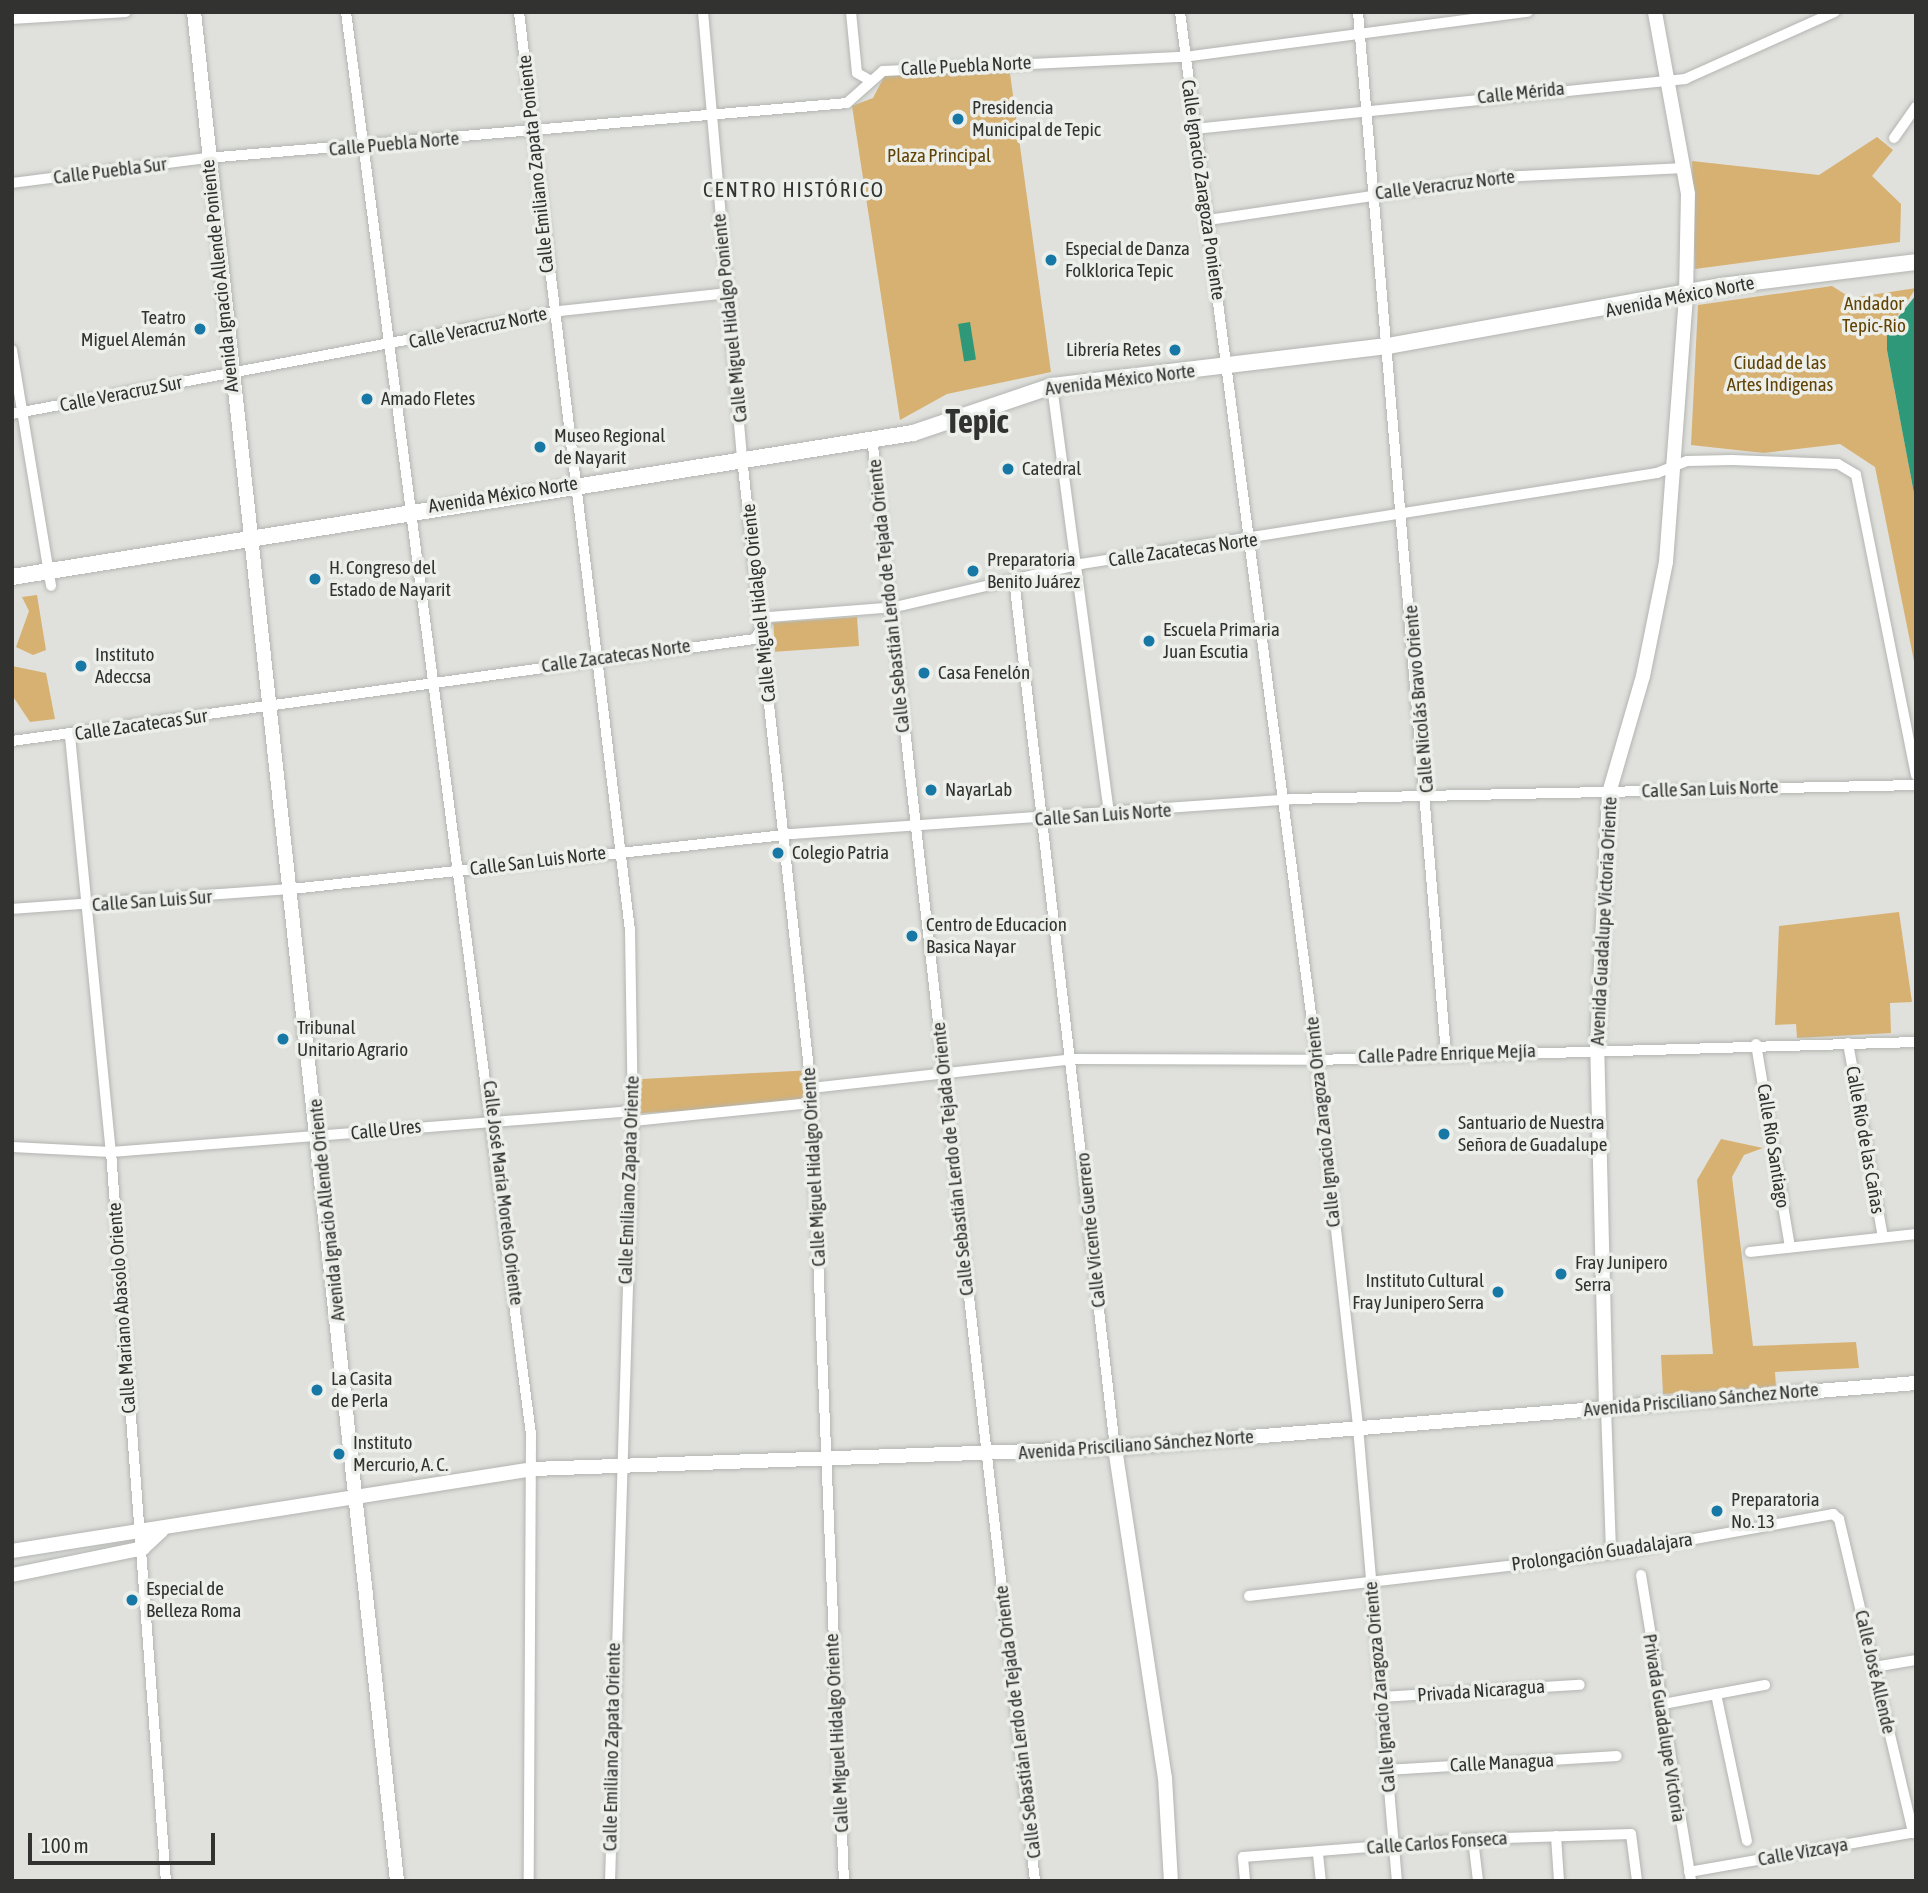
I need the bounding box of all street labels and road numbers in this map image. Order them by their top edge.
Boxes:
street label: Calle Puebla Norte [900,51,1032,81]
street label: Calle Emiliano Zapata Poniente [513,54,559,274]
street label: Calle Mérida [1476,77,1566,109]
street label: Calle Ignacio Zaragoza Poniente [1176,78,1230,302]
street label: Calle Puebla Norte [328,127,460,161]
street label: Calle Puebla Sur [52,153,168,189]
street label: Avenida Ignacio Allende Poniente [196,158,244,394]
street label: Calle Veracruz Norte [1374,165,1516,205]
street label: Calle Miguel Hidalgo Poniente [708,212,752,424]
street label: Avenida México Norte [1604,271,1756,323]
street label: Calle Veracruz Norte [407,302,549,354]
street label: Avenida México Norte [1044,359,1196,401]
street label: Calle Veracruz Sur [58,371,184,417]
street label: Calle Sebastián Lerdo de Tejada Oriente [863,458,915,734]
street label: Avenida México Norte [427,472,579,518]
street label: Calle Miguel Hidalgo Oriente [737,503,781,703]
street label: Calle Zacatecas Norte [1107,528,1259,572]
street label: Calle Nicolás Bravo Oriente [1399,604,1439,794]
street label: Calle Zacatecas Norte [540,634,692,678]
street label: Calle Zacatecas Sur [73,704,209,746]
street label: Calle San Luis Norte [1641,775,1779,803]
street label: Avenida Guadalupe Victoria Oriente [1586,796,1622,1046]
street label: Calle San Luis Norte [1034,799,1172,831]
street label: Calle San Luis Norte [469,841,607,881]
street label: Calle San Luis Sur [91,885,213,917]
street label: Calle Ignacio Zaragoza Oriente [1301,1016,1345,1228]
street label: Calle Sebastián Lerdo de Tejada Oriente [927,1021,979,1297]
street label: Calle Padre Enrique Mejía [1358,1040,1536,1068]
street label: Calle Río de las Cañas [1841,1064,1889,1216]
street label: Calle Miguel Hidalgo Oriente [797,1067,831,1267]
street label: Calle Emiliano Zapata Oriente [614,1075,644,1285]
street label: Calle José María Morelos Oriente [478,1079,528,1307]
street label: Calle Río Santiago [1752,1082,1794,1210]
street label: Avenida Ignacio Allende Oriente [304,1098,350,1322]
street label: Calle Ures [350,1115,422,1145]
street label: Calle Vicente Guerrero [1072,1151,1110,1309]
street label: Calle Mariano Abasolo Oriente [103,1202,141,1414]
street label: Avenida Prisciliano Sánchez Norte [1583,1378,1819,1422]
street label: Avenida Prisciliano Sánchez Norte [1018,1425,1254,1465]
street label: Prolongación Guadalajara [1510,1528,1694,1576]
street label: Calle Ignacio Zaragoza Oriente [1359,1581,1401,1793]
street label: Calle Sebastián Lerdo de Tejada Oriente [990,1584,1046,1860]
street label: Calle José Allende [1850,1608,1900,1736]
street label: Privada Guadalupe Victoria [1638,1632,1690,1824]
street label: Calle Miguel Hidalgo Oriente [820,1633,854,1833]
street label: Calle Emiliano Zapata Oriente [599,1643,625,1851]
street label: Privada Nicaragua [1416,1675,1546,1707]
street label: Calle Managua [1449,1749,1555,1777]
street label: Calle Carlos Fonseca [1366,1827,1508,1859]
street label: Calle Vizcaya [1756,1833,1850,1871]

